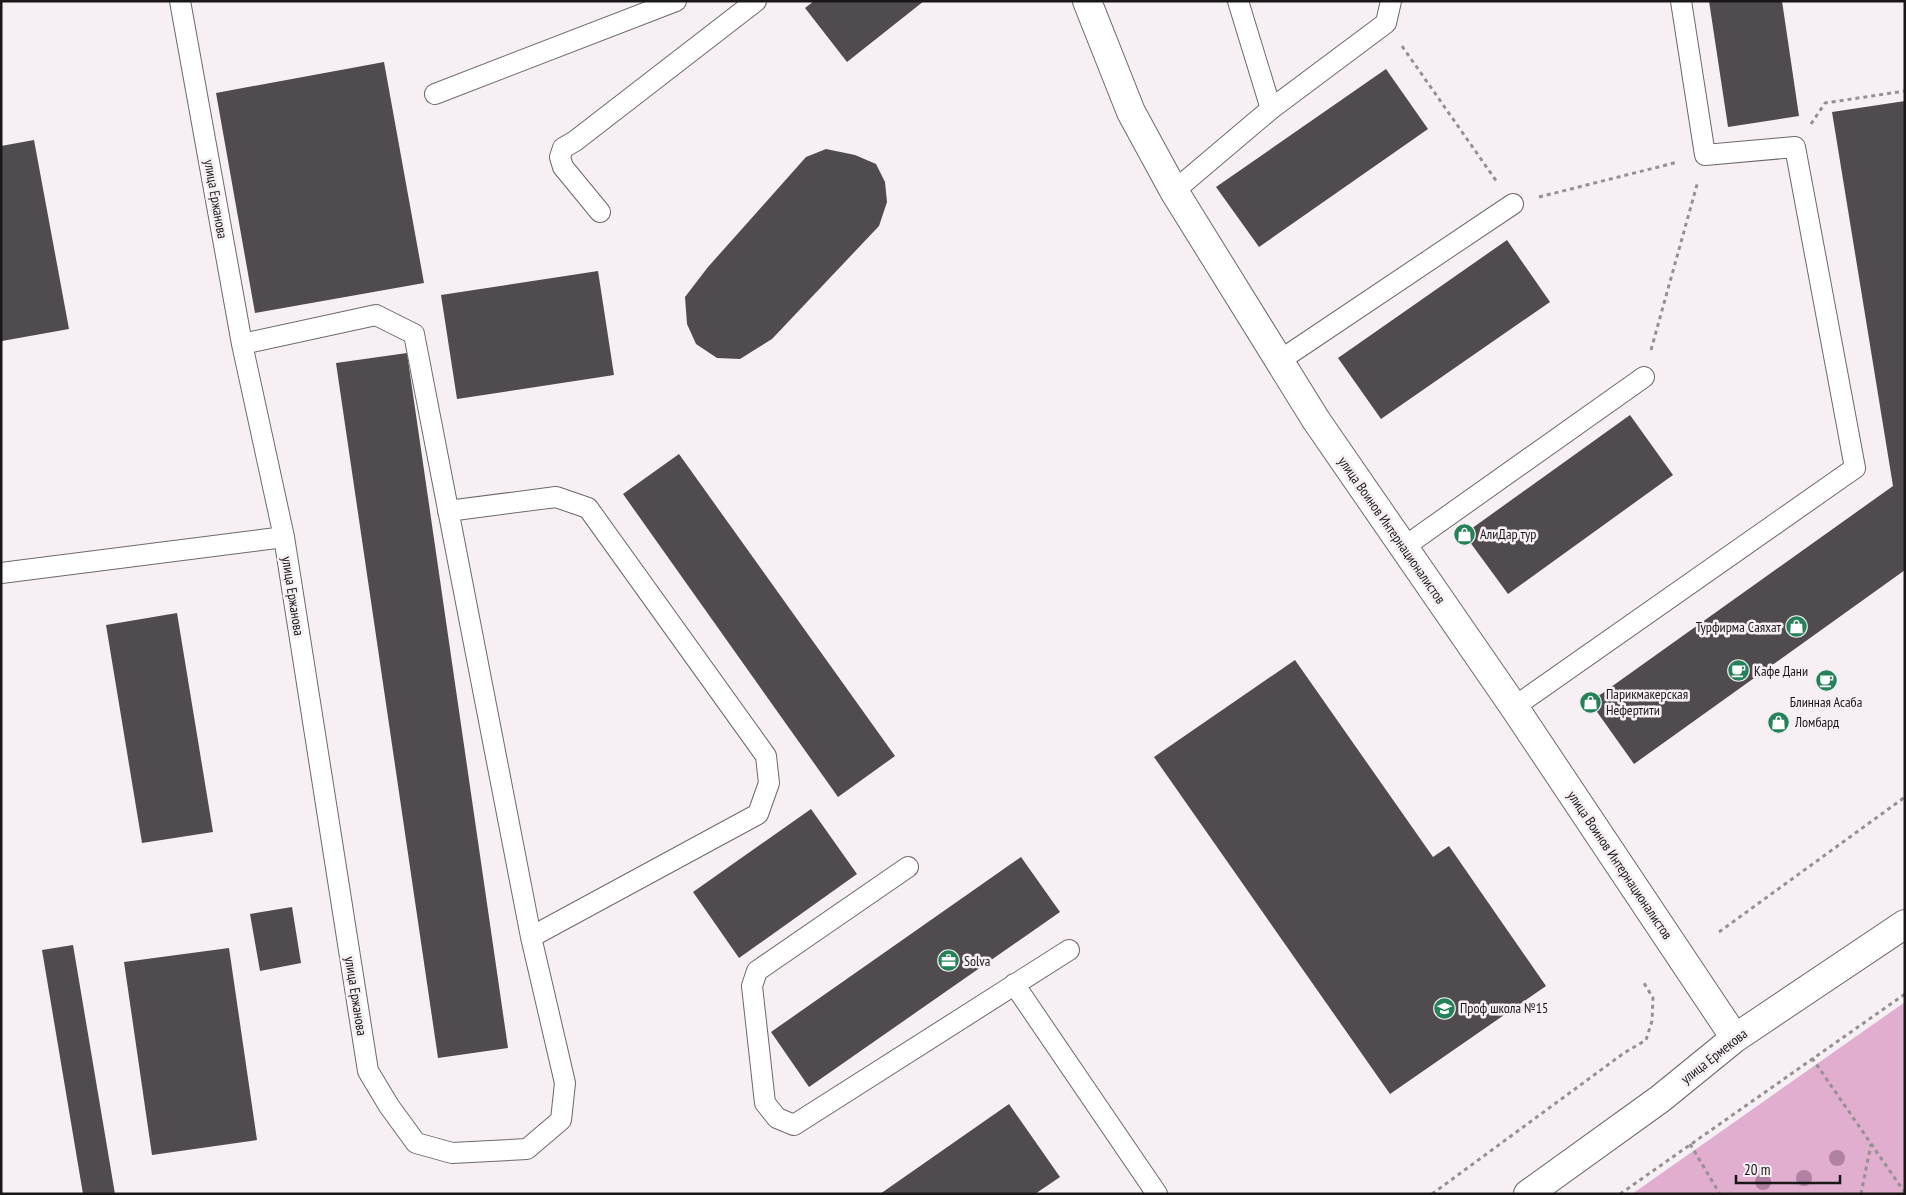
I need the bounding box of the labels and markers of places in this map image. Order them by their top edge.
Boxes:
shop icon: АлиДар тур [1452,522,1476,546]
place label: АлиДар тур [1480,525,1536,543]
shop icon: Турфирма Саяхат [1785,615,1809,639]
place label: Турфирма Саяхат [1696,618,1782,636]
cafe icon: Кафе Дани [1726,659,1750,683]
place label: Кафе Дани [1754,662,1808,680]
cafe icon: Блинная Асаба [1814,668,1838,692]
place label: Парикмакерская Нефертити [1606,685,1688,719]
shop icon: Парикмакерская Нефертити [1578,690,1602,714]
place label: Блинная Асаба [1790,693,1862,711]
shop icon: Ломбард [1767,710,1791,734]
place label: Ломбард [1794,713,1839,731]
office icon: Solva [936,949,960,973]
place label: Solva [964,952,990,970]
school or university icon: Проф школа №15 [1432,996,1456,1020]
place label: Проф школа №15 [1460,999,1548,1017]

